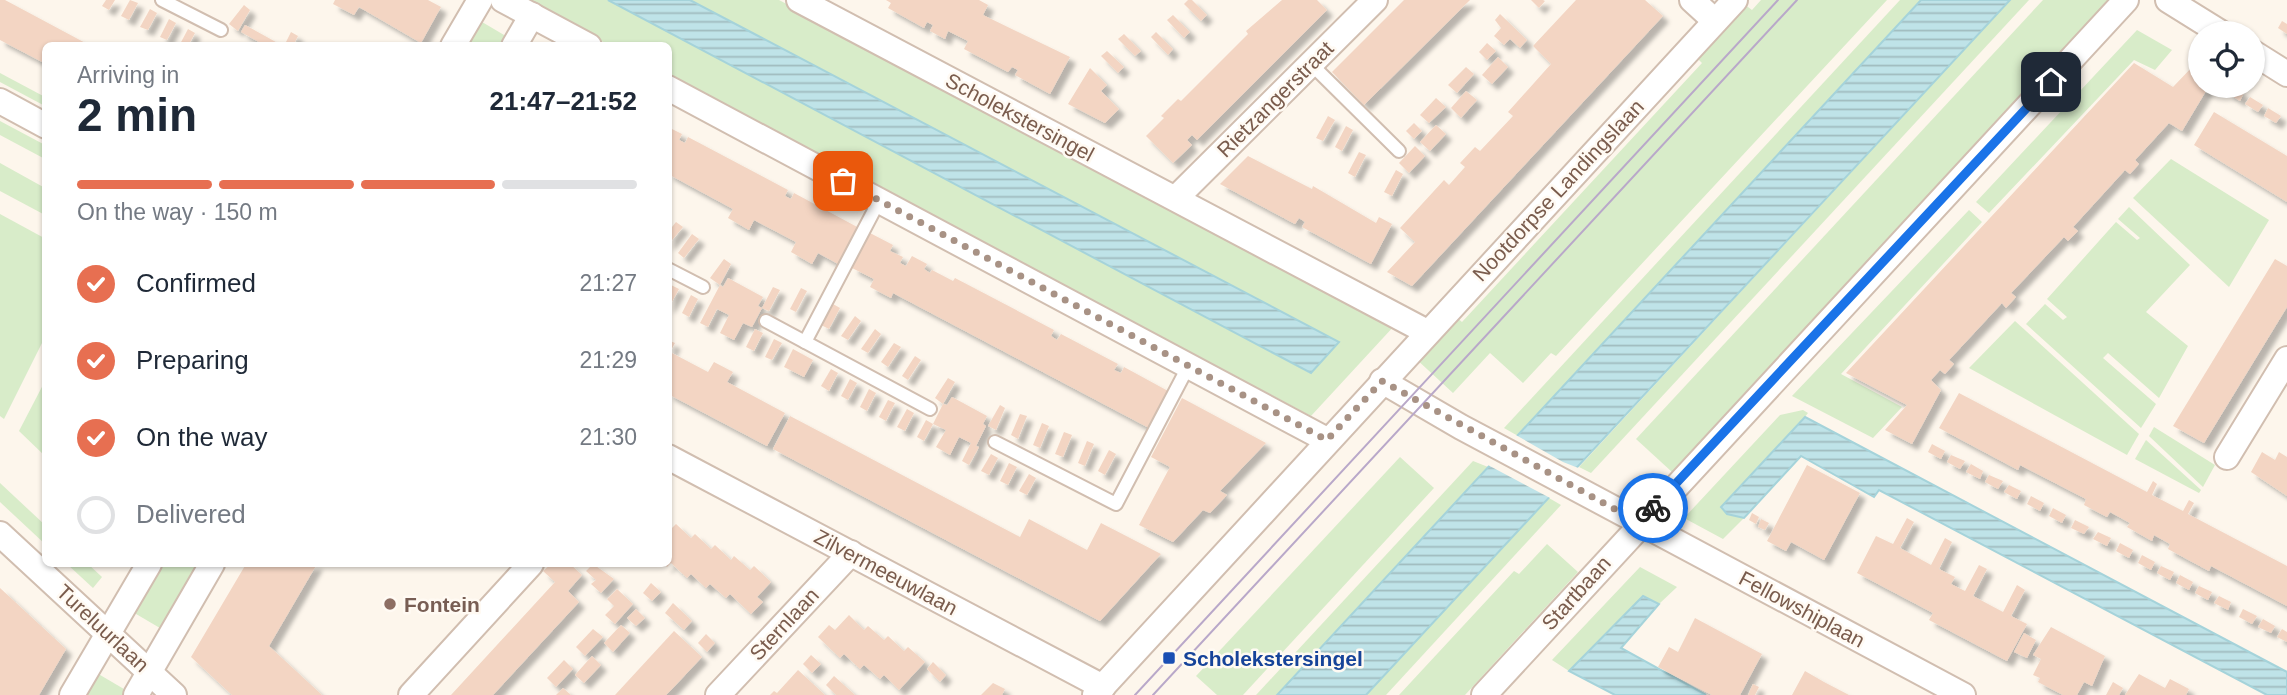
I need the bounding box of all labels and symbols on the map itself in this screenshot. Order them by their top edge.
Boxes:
street label: Rietzangerstraat [1212,36,1338,162]
pin [2021,52,2081,112]
street label: Scholekstersingel [942,68,1098,166]
street label: Nootdorpse Landingslaan [1468,95,1648,285]
pin [813,151,873,211]
courier [1618,473,1688,543]
street label: Zilvermeeuwlaan [811,525,961,619]
street label: Startbaan [1537,551,1615,635]
street label: Fellowshiplaan [1735,566,1869,652]
street label: Tureluurlaan [52,580,154,676]
street label: Sternlaan [745,583,823,665]
place label: Fontein [404,593,480,616]
marker: Fontein [382,596,398,612]
place label: Scholekstersingel [1183,647,1363,670]
marker: Scholekstersingel [1161,650,1177,666]

